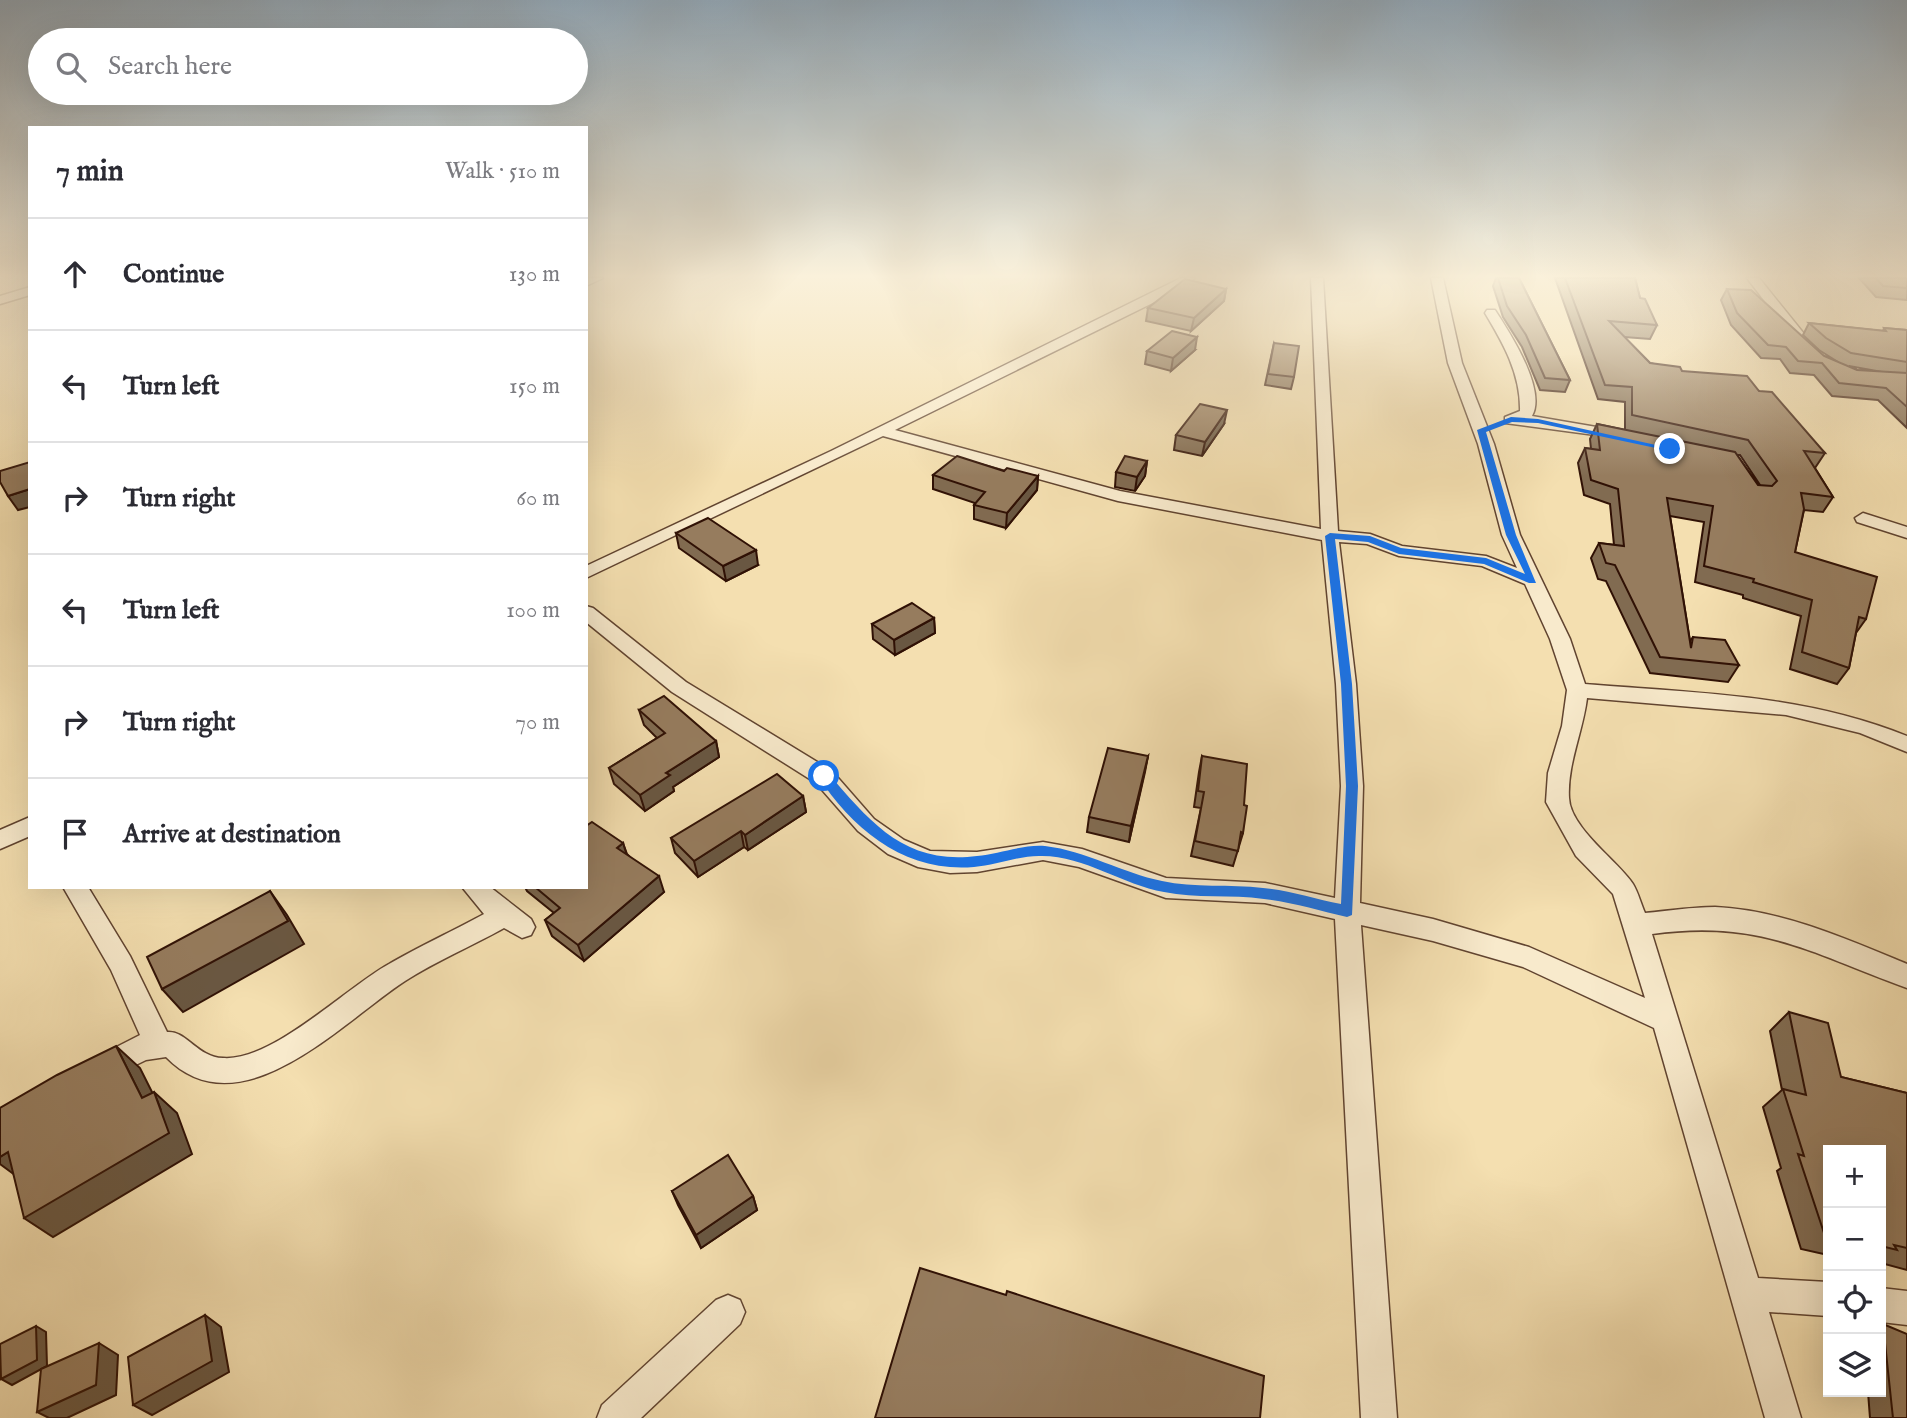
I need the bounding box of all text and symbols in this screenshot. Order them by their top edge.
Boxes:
search box [28,28,588,105]
icon: search [52,48,90,86]
text: Search here [108,50,232,83]
text: 7 min [56,153,124,191]
text: Walk · 510 m [445,157,560,186]
icon: ahead [56,255,94,293]
text: Continue [123,258,224,291]
text: 130 m [509,260,560,289]
icon: left [56,367,94,405]
text: Turn left [123,370,220,403]
text: 150 m [509,372,560,401]
route end [1654,433,1685,464]
icon: right [56,479,94,517]
text: Turn right [123,482,236,515]
text: 60 m [516,484,560,513]
icon: left [56,591,94,629]
text: Turn left [123,594,220,627]
text: 100 m [506,596,560,625]
icon: right [56,703,94,741]
text: Turn right [123,706,236,739]
text: 70 m [515,708,560,737]
route start [808,760,839,791]
icon: arrive [56,815,94,853]
text: Arrive at destination [123,818,341,851]
map controls [1823,1145,1886,1397]
button: + [1823,1145,1886,1208]
button: − [1823,1208,1886,1271]
button: locate [1823,1271,1886,1334]
button: layers [1823,1334,1886,1397]

